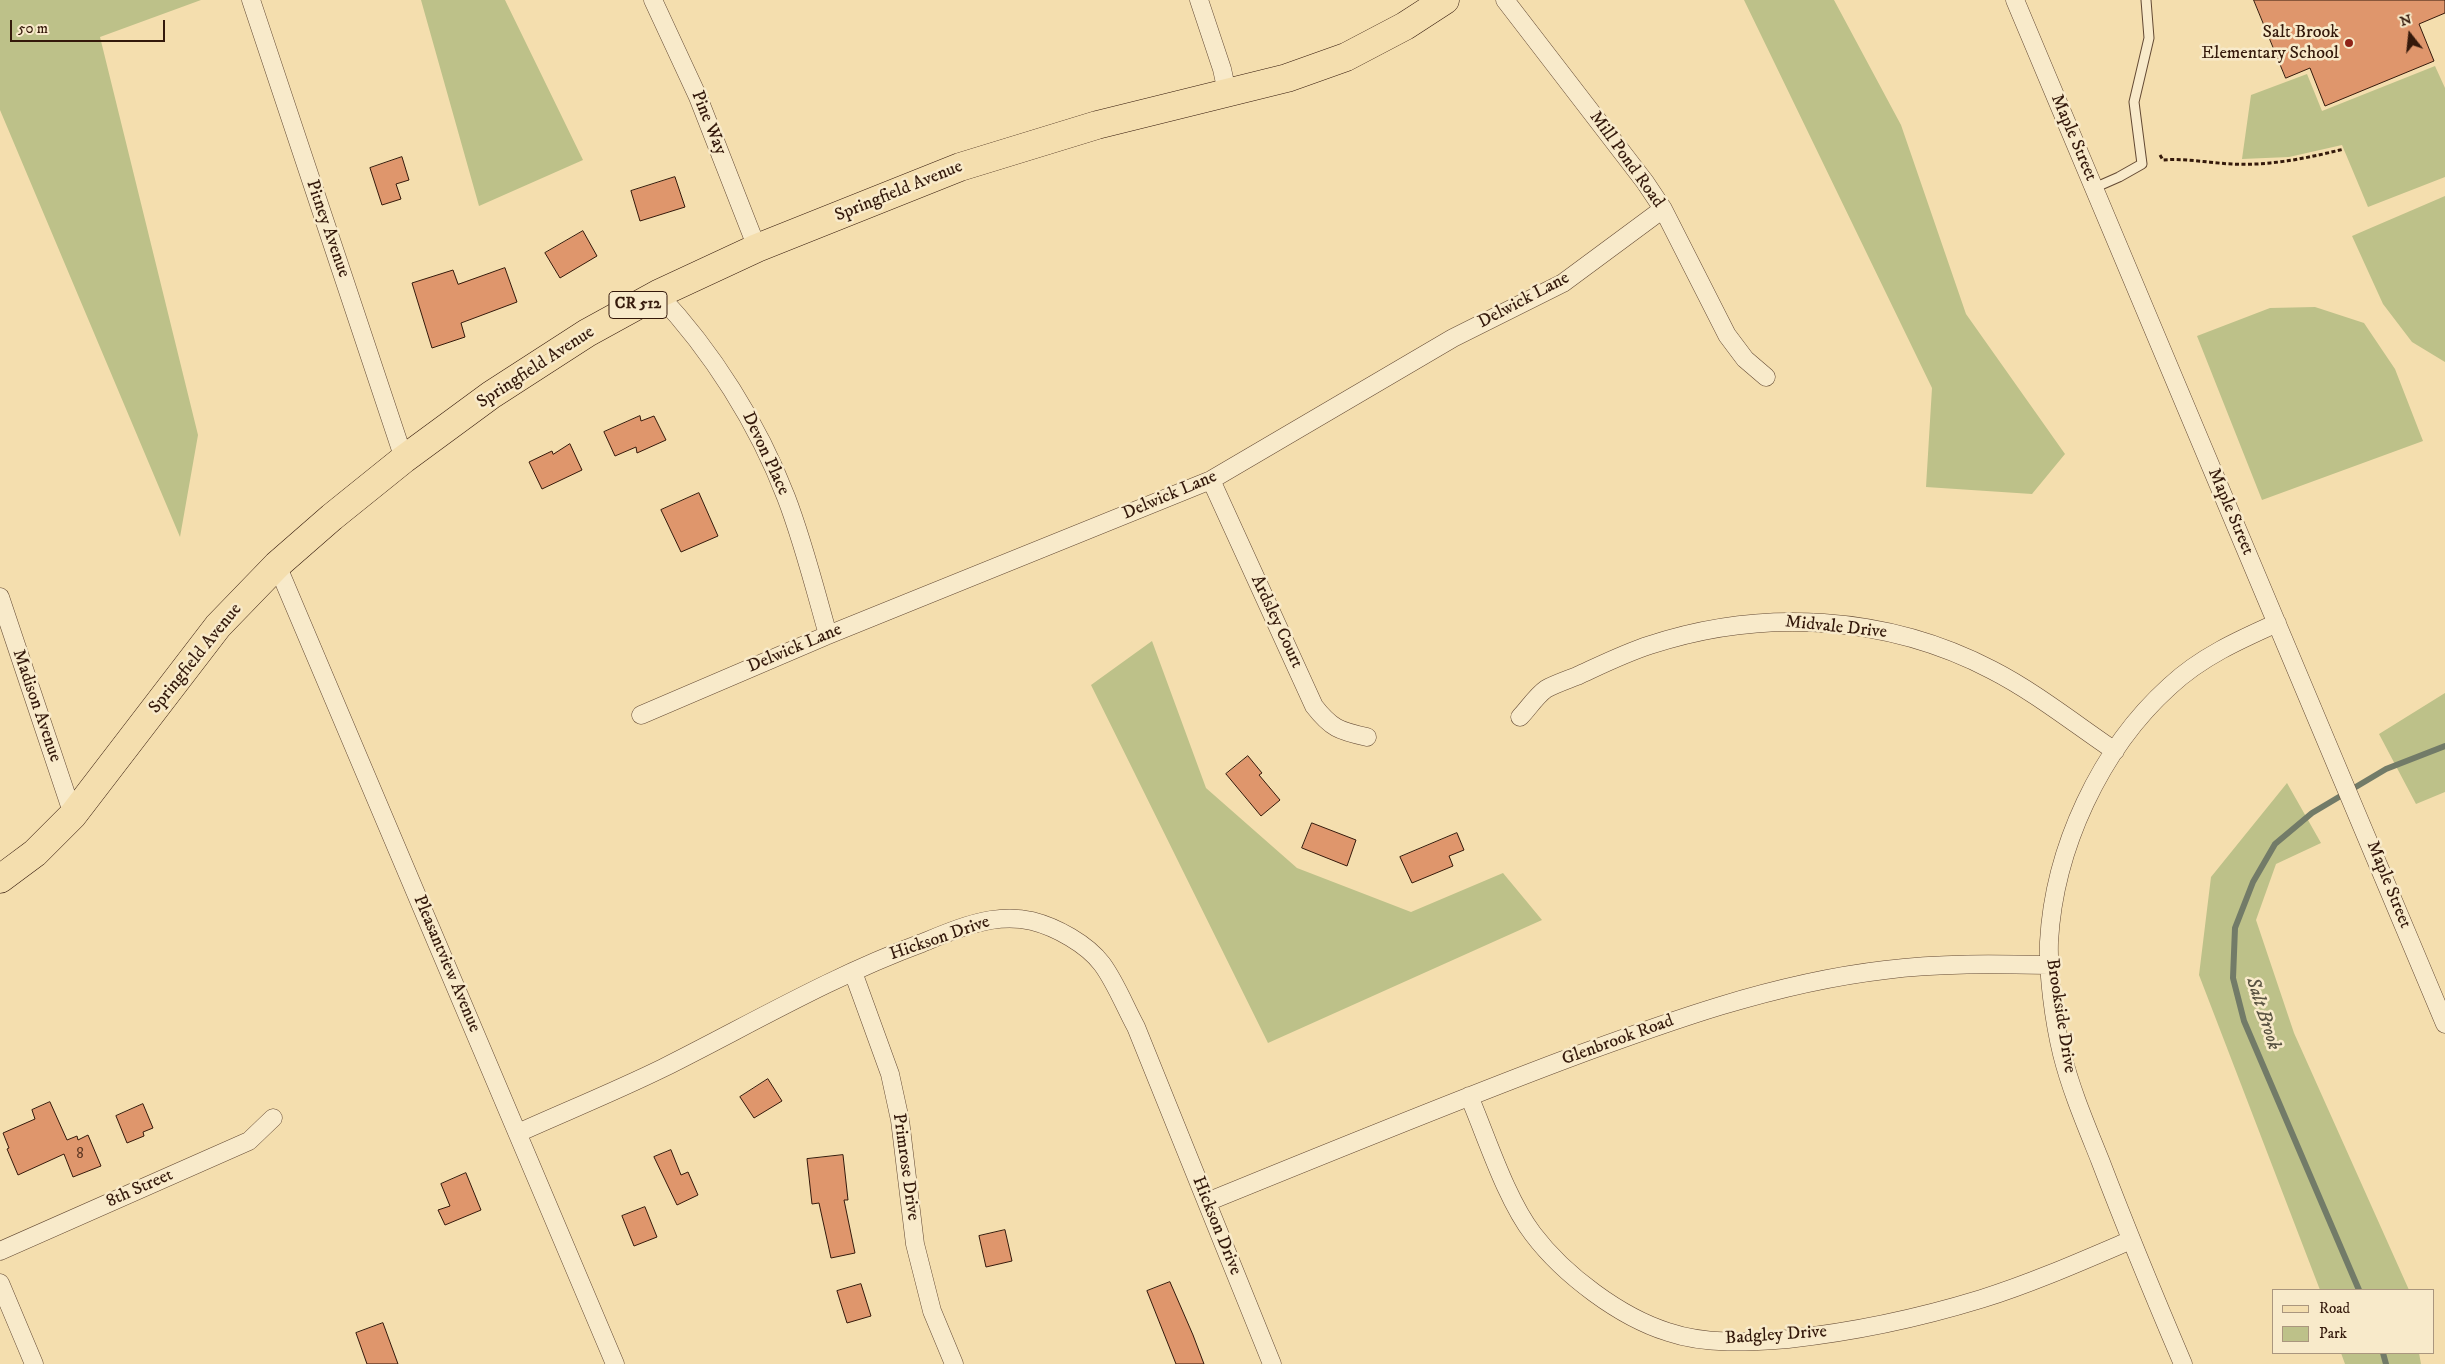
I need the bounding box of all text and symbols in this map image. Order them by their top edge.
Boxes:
scale bar [12,10,168,42]
north arrow [2385,10,2435,60]
text: N [2398,10,2414,31]
text: 50 m [18,19,48,38]
place label: Salt Brook Elementary School [2201,22,2339,64]
marker: Salt Brook Elementary School [2343,37,2355,49]
street label: Pine Way [685,88,731,158]
street label: Maple Street [2045,91,2101,185]
street label: Mill Pond Road [1584,107,1668,213]
street label: Springfield Avenue [832,157,966,227]
street label: Pitney Avenue [300,177,354,281]
street label: Delwick Lane [1475,268,1573,334]
road number: CR 512 [609,292,667,318]
street label: Springfield Avenue [473,322,599,414]
street label: Devon Place [736,409,794,499]
street label: Maple Street [2202,465,2258,559]
street label: Delwick Lane [1120,466,1220,526]
street label: Ardsley Court [1245,572,1307,672]
street label: Springfield Avenue [145,599,247,719]
street label: Midvale Drive [1784,612,1888,644]
street label: Delwick Lane [745,619,845,679]
street label: Madison Avenue [7,647,65,765]
street label: Maple Street [2361,838,2415,932]
street label: Pleasantview Avenue [407,892,485,1036]
street label: Hickson Drive [887,912,993,966]
street label: Brookside Drive [2040,957,2080,1075]
water label: Salt Brook [2240,975,2284,1053]
street label: Glenbrook Road [1559,1011,1677,1071]
street label: Primrose Drive [887,1112,923,1222]
house number: 8 [76,1146,84,1164]
street label: 8th Street [103,1165,177,1213]
street label: Hickson Drive [1186,1173,1246,1279]
legend [2272,1289,2435,1354]
text: Road [2319,1299,2350,1318]
street label: Badgley Drive [1724,1322,1828,1350]
text: Park [2319,1324,2347,1343]

